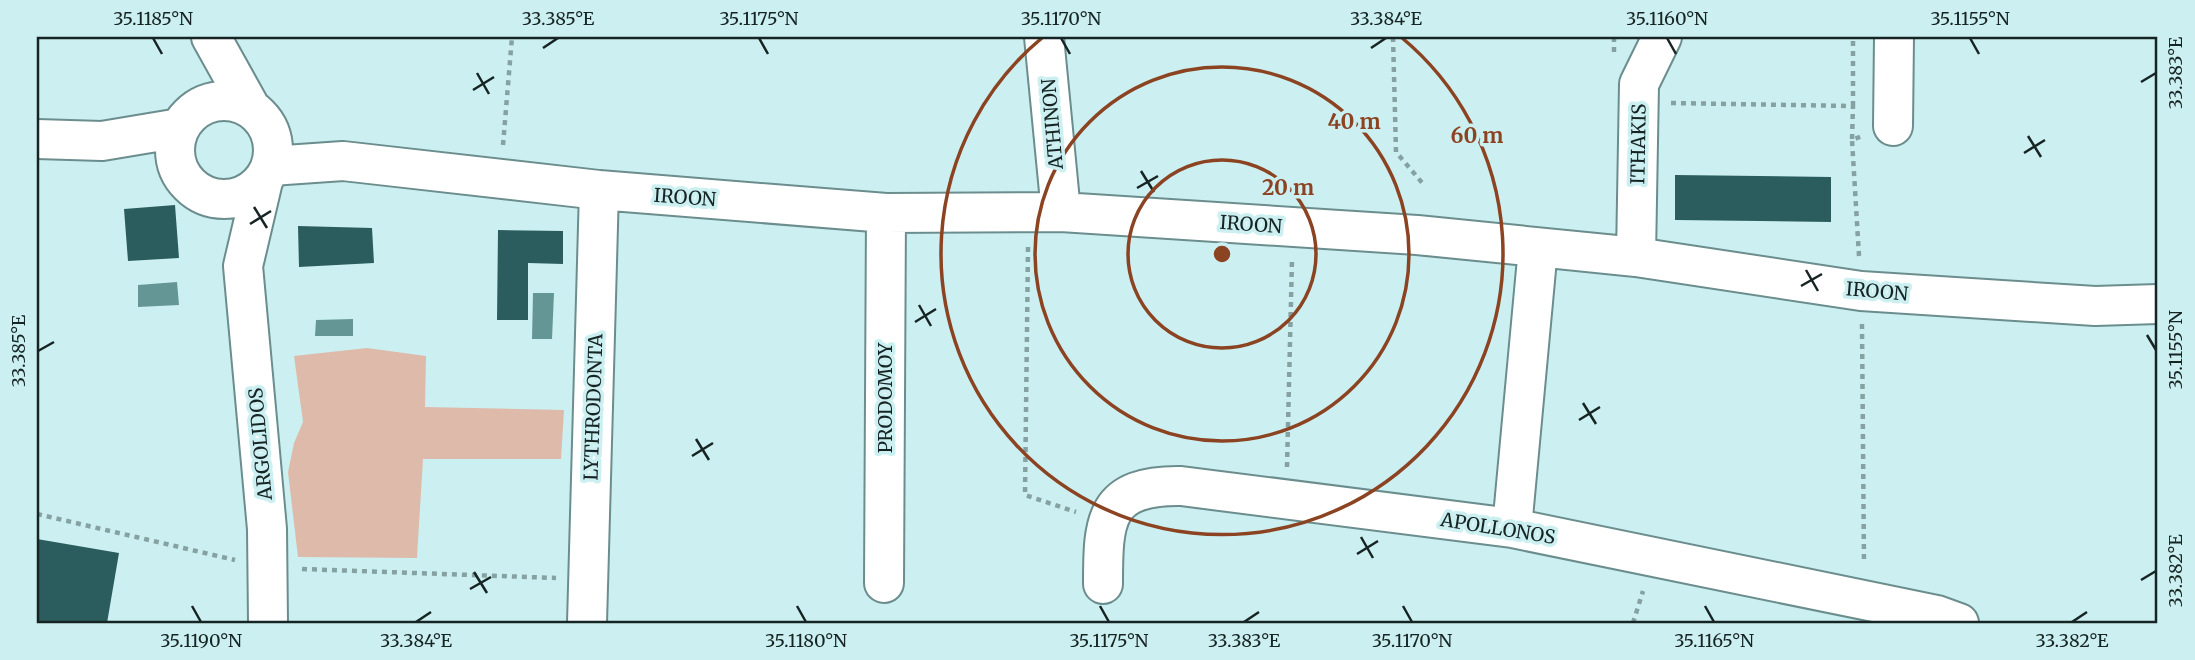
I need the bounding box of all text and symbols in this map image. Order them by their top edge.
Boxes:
text: 35.1185°N [113,7,193,30]
text: 33.385°E [522,7,595,30]
text: 35.1175°N [720,7,799,30]
text: 35.1170°N [1021,7,1101,30]
text: 33.384°E [1350,7,1423,30]
text: 35.1160°N [1626,7,1708,30]
text: 35.1155°N [1930,7,2010,30]
text: 33.383°E [2164,36,2187,109]
street label: ATHINON [1036,77,1068,171]
street label: ITHAKIS [1625,103,1651,185]
text: 40 m [1327,108,1381,135]
text: 60 m [1451,122,1503,149]
text: 20 m [1262,174,1314,201]
street label: IROON [653,183,717,211]
street label: IROON [1219,210,1283,238]
centre of rings [1210,242,1234,266]
street label: IROON [1845,276,1910,306]
text: 35.1155°N [2164,310,2187,390]
text: 33.385°E [7,314,30,387]
street label: LYTHRODONTA [578,333,608,481]
street label: PRODOMOY [873,342,897,453]
street label: ARGOLIDOS [243,387,277,502]
street label: APOLLONOS [1438,507,1557,549]
text: 33.382°E [2164,534,2187,608]
text: 35.1190°N [160,629,242,652]
text: 33.384°E [380,629,453,652]
text: 35.1180°N [765,629,847,652]
text: 35.1175°N [1070,629,1149,652]
text: 33.383°E [1208,629,1281,652]
text: 35.1170°N [1372,629,1452,652]
text: 35.1165°N [1674,629,1754,652]
text: 33.382°E [2035,629,2109,652]

